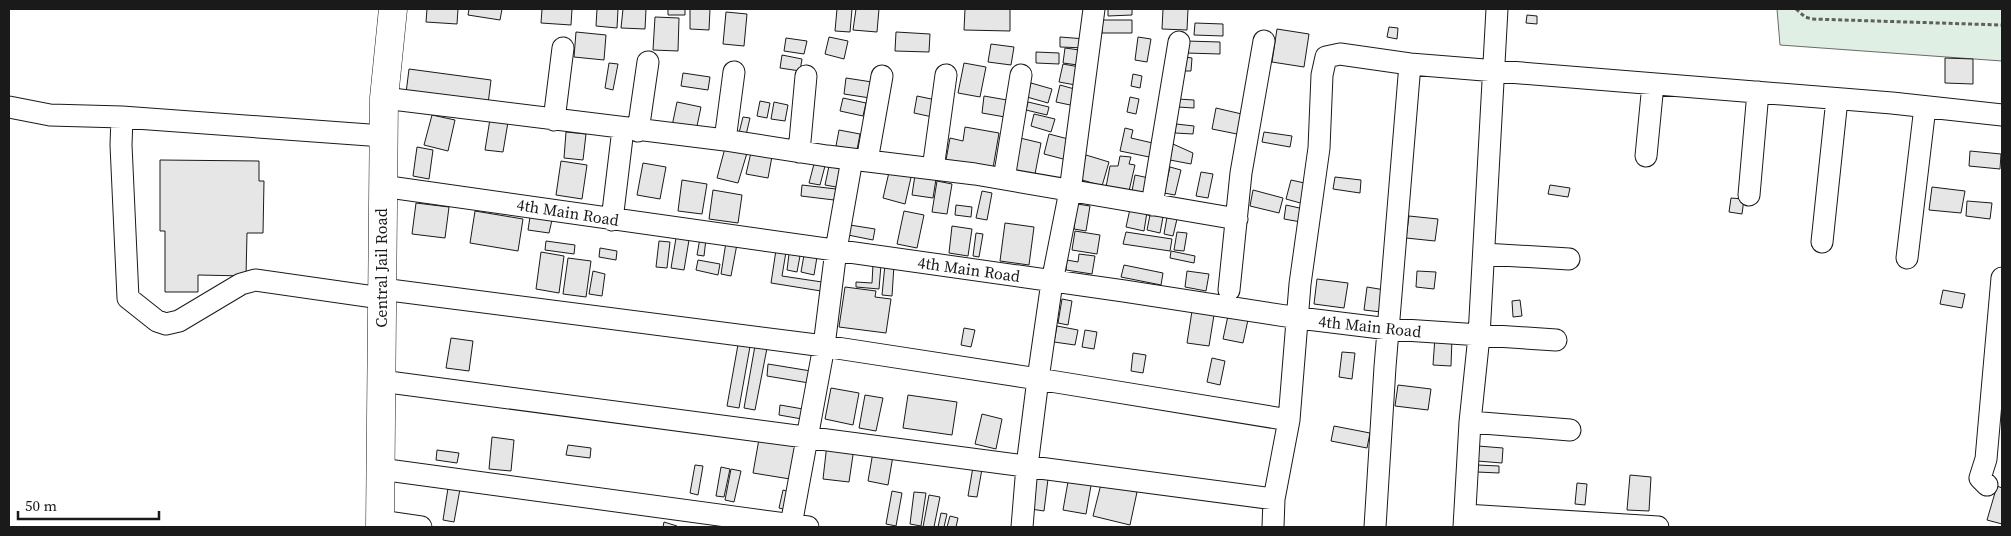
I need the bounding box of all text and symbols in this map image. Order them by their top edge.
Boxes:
street label: 4th Main Road [515,193,621,231]
street label: Central Jail Road [370,208,392,328]
street label: 4th Main Road [916,251,1022,287]
street label: 4th Main Road [1318,310,1422,342]
scale bar [18,488,159,520]
text: 50 m [25,495,57,516]

